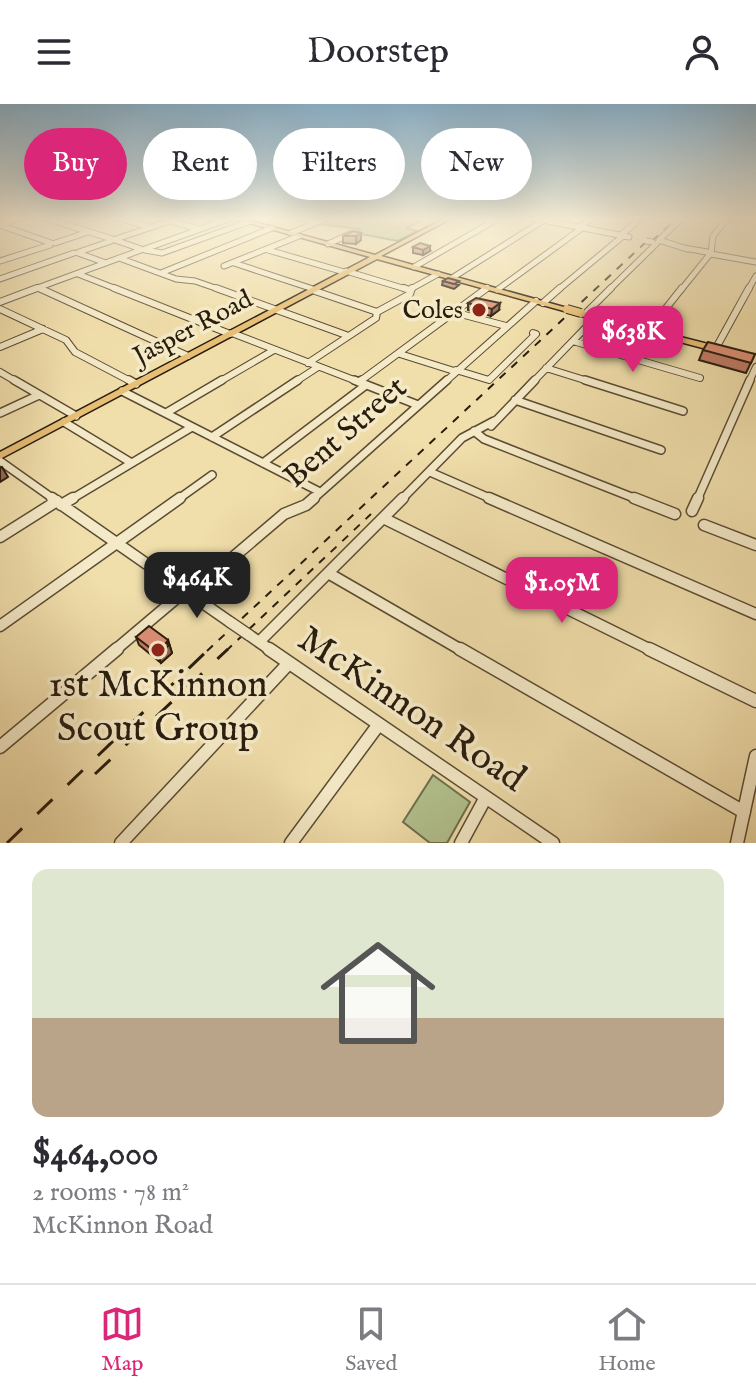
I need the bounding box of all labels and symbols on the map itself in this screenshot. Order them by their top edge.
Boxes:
street label: Jasper Road [125,283,258,375]
place label: Coles [402,294,463,327]
marker: Coles [470,301,488,319]
pin: $638K [577,306,689,374]
street label: Bent Street [276,368,416,498]
pin: $464K [141,552,253,620]
pin: $1.05M [497,557,627,625]
street label: McKinnon Road [288,616,535,804]
marker: 1st McKinnon Scout Group [149,641,167,659]
place label: 1st McKinnon Scout Group [49,662,267,754]

